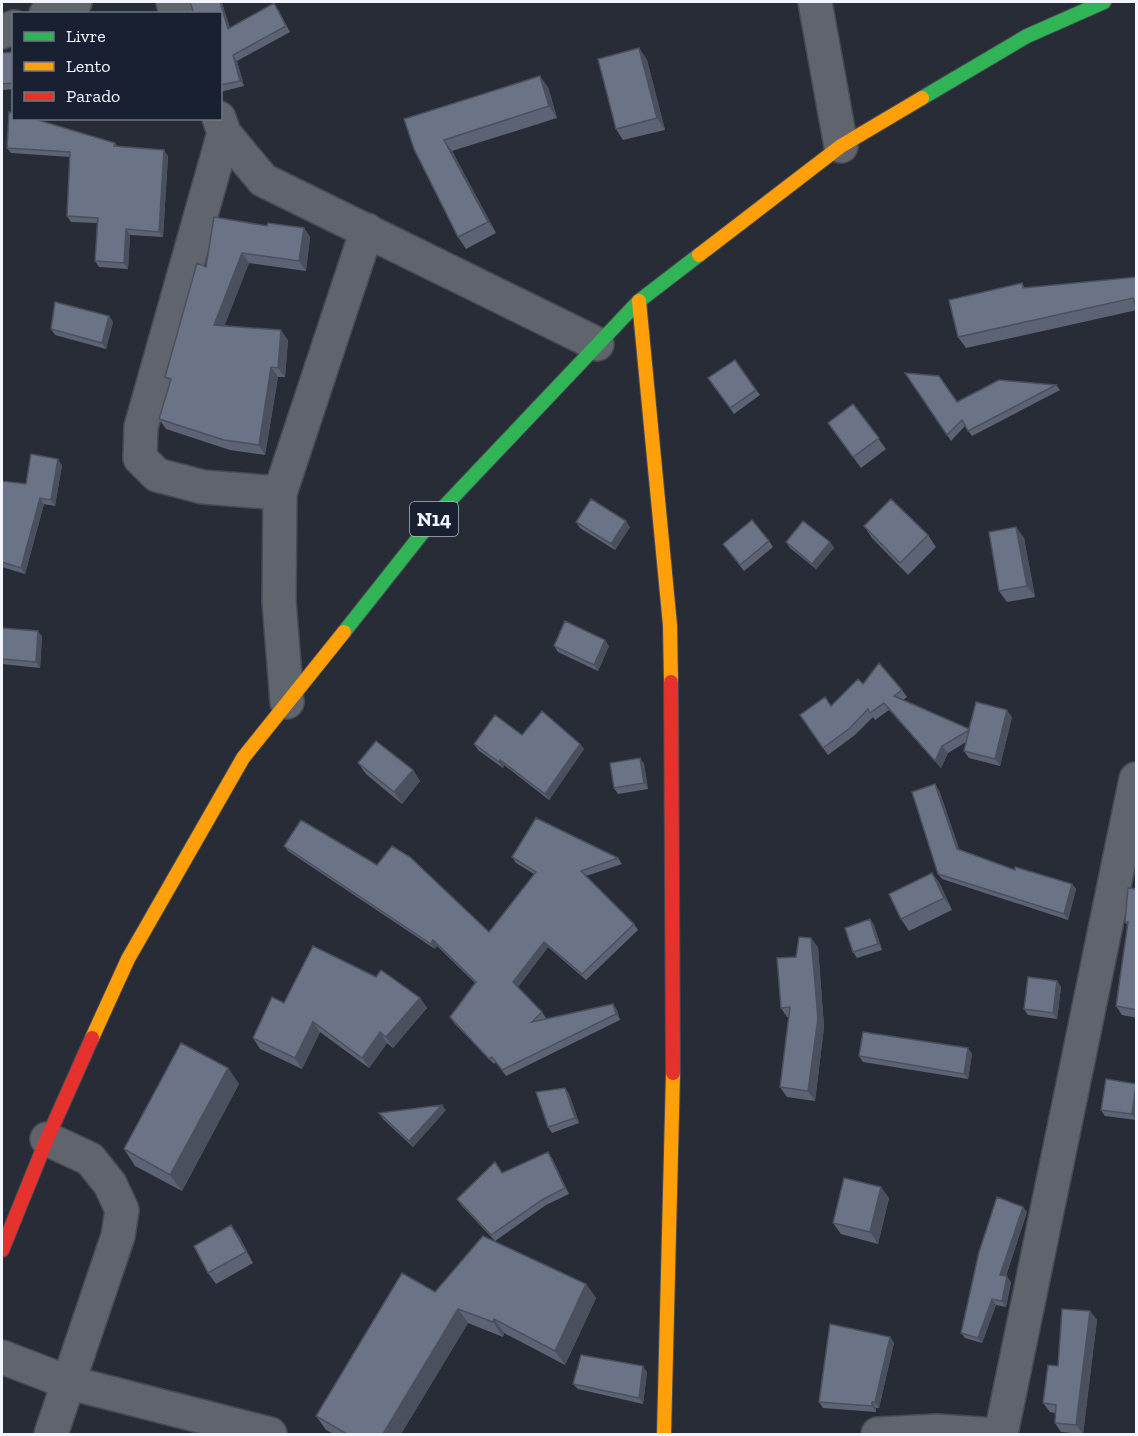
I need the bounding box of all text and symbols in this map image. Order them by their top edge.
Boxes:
legend [12,12,222,120]
text: Livre [66,25,106,47]
text: Lento [66,55,111,77]
text: Parado [66,85,120,107]
road number: N14 [410,502,458,536]

